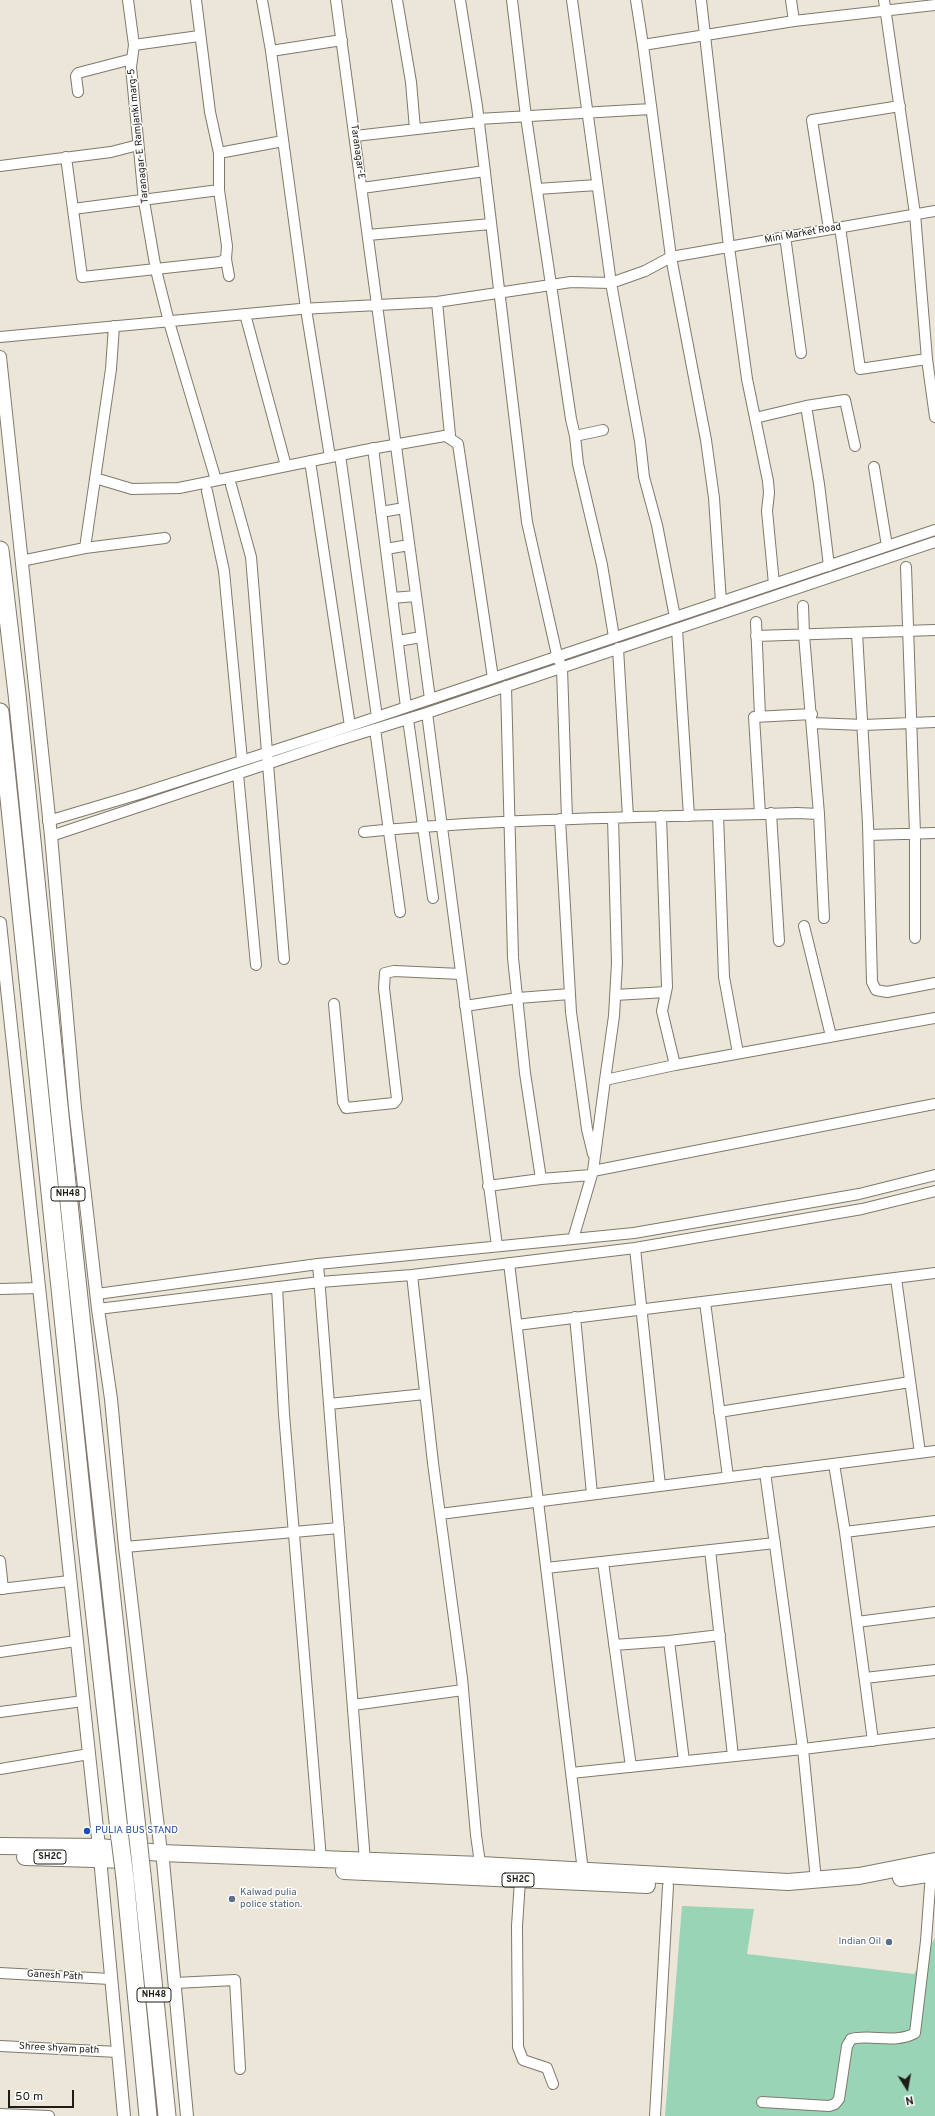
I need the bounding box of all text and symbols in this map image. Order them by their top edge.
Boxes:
street label: Taranagar-E Ramjanki marg-5 [126,68,152,204]
street label: Taranagar-E [347,124,367,180]
street label: Mini Market Road [764,221,842,247]
road number: NH48 [51,1187,85,1201]
place label: PULIA BUS STAND [95,1825,178,1837]
marker: PULIA BUS STAND [82,1826,92,1836]
road number: SH2C [34,1850,66,1864]
road number: SH2C [502,1873,534,1887]
place label: Kalwad pulia police station. [240,1887,302,1910]
marker: Kalwad pulia police station. [227,1894,237,1904]
place label: Indian Oil [838,1936,881,1948]
marker: Indian Oil [884,1937,894,1947]
street label: Ganesh Path [27,1969,83,1983]
road number: NH48 [137,1988,171,2002]
street label: Shree shyam path [19,2041,99,2057]
north arrow [887,2068,927,2108]
scale bar [10,2082,76,2108]
text: 50 m [15,2089,43,2105]
text: N [904,2092,915,2107]

